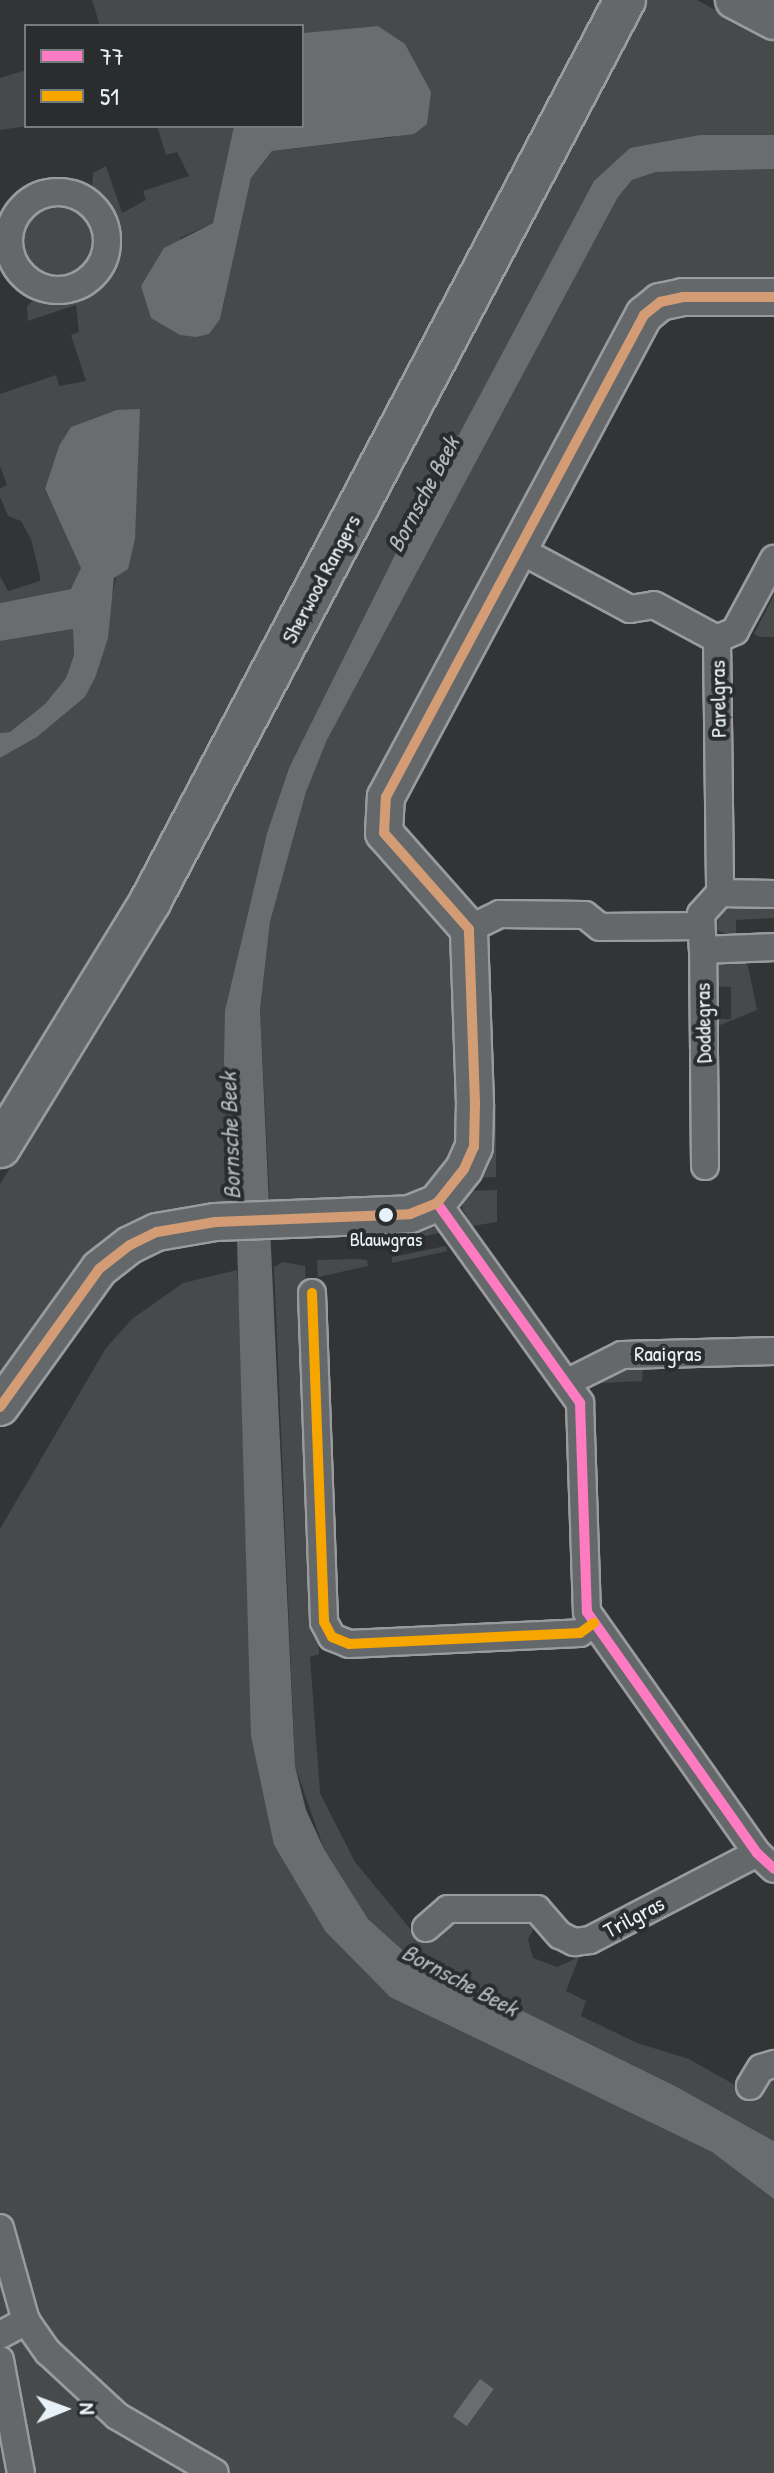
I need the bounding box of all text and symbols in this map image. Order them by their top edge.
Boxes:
legend [24,24,304,128]
text: 77 [100,40,124,72]
text: 51 [100,80,119,112]
water label: Bornsche Beek [381,431,465,557]
street label: Sherwood Rangers [276,510,366,648]
street label: Parelgras [704,660,732,738]
street label: Doddegras [689,982,717,1064]
water label: Bornsche Beek [213,1072,247,1200]
marker: Blauwgras [378,1207,394,1223]
place label: Blauwgras [350,1226,422,1250]
street label: Raaigras [634,1341,702,1367]
street label: Trilgras [599,1890,669,1944]
water label: Bornsche Beek [397,1938,523,2022]
north arrow [24,2369,104,2449]
text: N [73,2402,103,2415]

